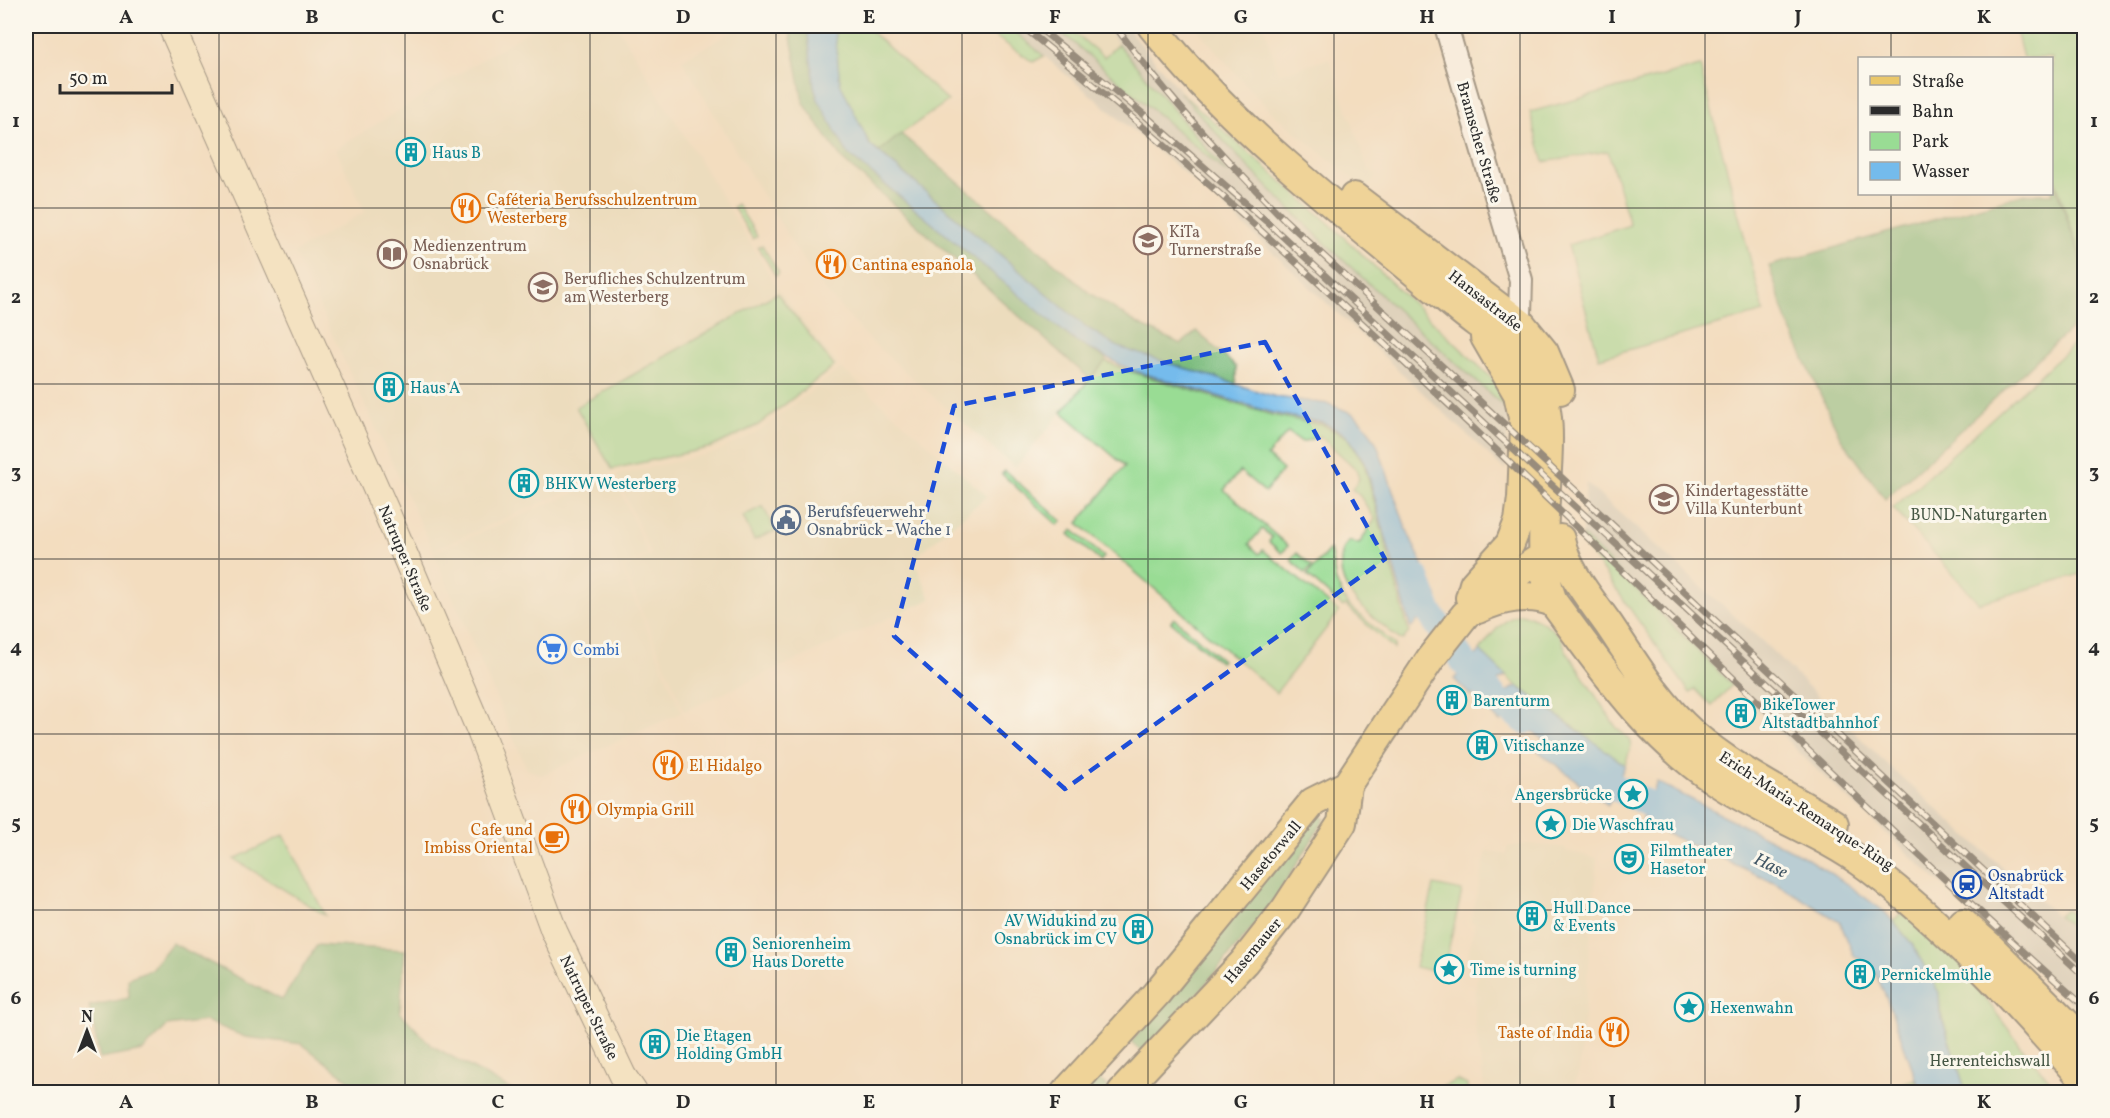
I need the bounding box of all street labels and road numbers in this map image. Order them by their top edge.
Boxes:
street label: Bramscher Straße [1450,79,1506,206]
street label: Hansastraße [1443,266,1526,338]
street label: Natruper Straße [372,502,437,615]
street label: Erich-Maria-Remarque-Ring [1714,747,1898,877]
street label: Hasetorwall [1236,816,1307,896]
street label: Hasemauer [1219,913,1288,989]
street label: Natruper Straße [553,952,623,1064]

